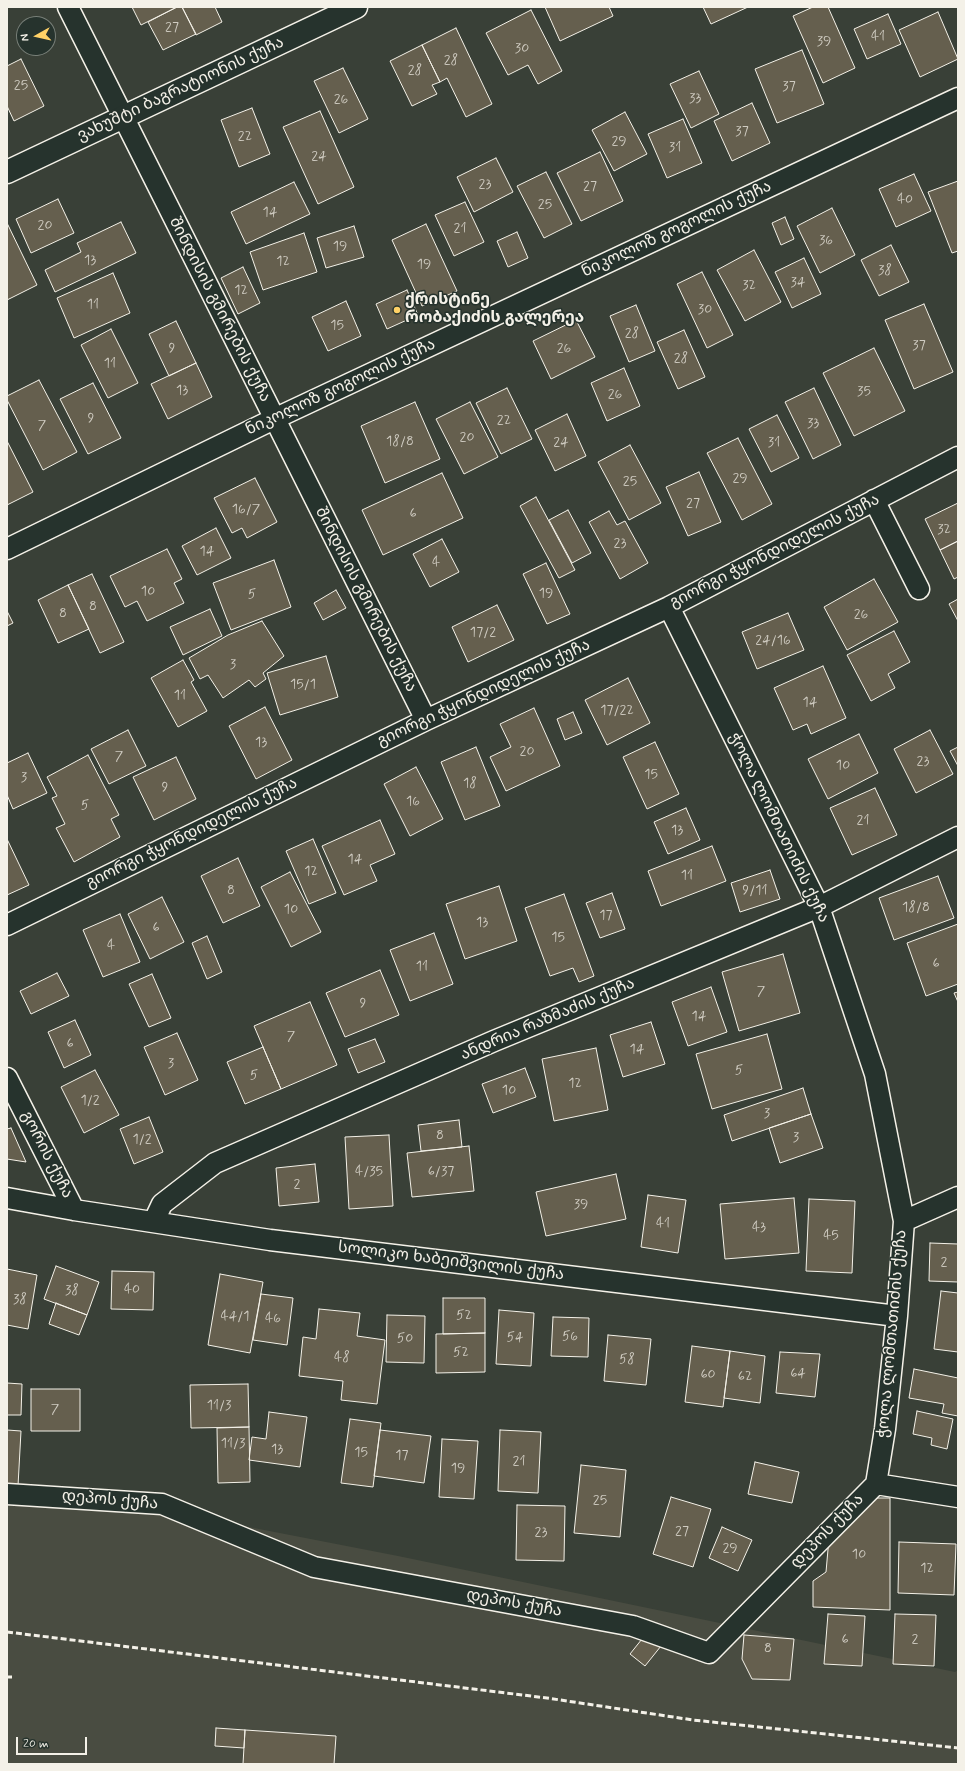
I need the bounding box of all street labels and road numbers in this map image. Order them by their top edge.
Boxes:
street label: ვახუშტი ბაგრატიონის ქუჩა [75,34,287,146]
street label: ნიკოლოზ გოგოლის ქუჩა [579,178,775,282]
street label: შინდისის გმირების ქუჩა [164,214,274,406]
street label: ნიკოლოზ გოგოლის ქუჩა [243,336,439,440]
street label: გიორგი ჭყონდიდელის ქუჩა [667,491,883,613]
street label: შინდისის გმირების ქუჩა [310,504,420,696]
street label: გიორგი ჭყონდიდელის ქუჩა [374,636,594,752]
street label: ჭოლა ლომთათიძის ქუჩა [724,730,832,926]
street label: გიორგი ჭყონდიდელის ქუჩა [83,774,301,894]
street label: ანდრია რაზმაძის ქუჩა [458,975,638,1065]
street label: გორის ქუჩა [16,1108,76,1202]
street label: ჭოლა ლომთათიძის ქუჩა [874,1229,912,1439]
street label: სოლიკო ხაბეიშვილის ქუჩა [337,1239,565,1285]
street label: დეპოს ქუჩა [61,1487,159,1515]
street label: დეპოს ქუჩა [788,1491,868,1573]
street label: დეპოს ქუჩა [465,1586,563,1622]

